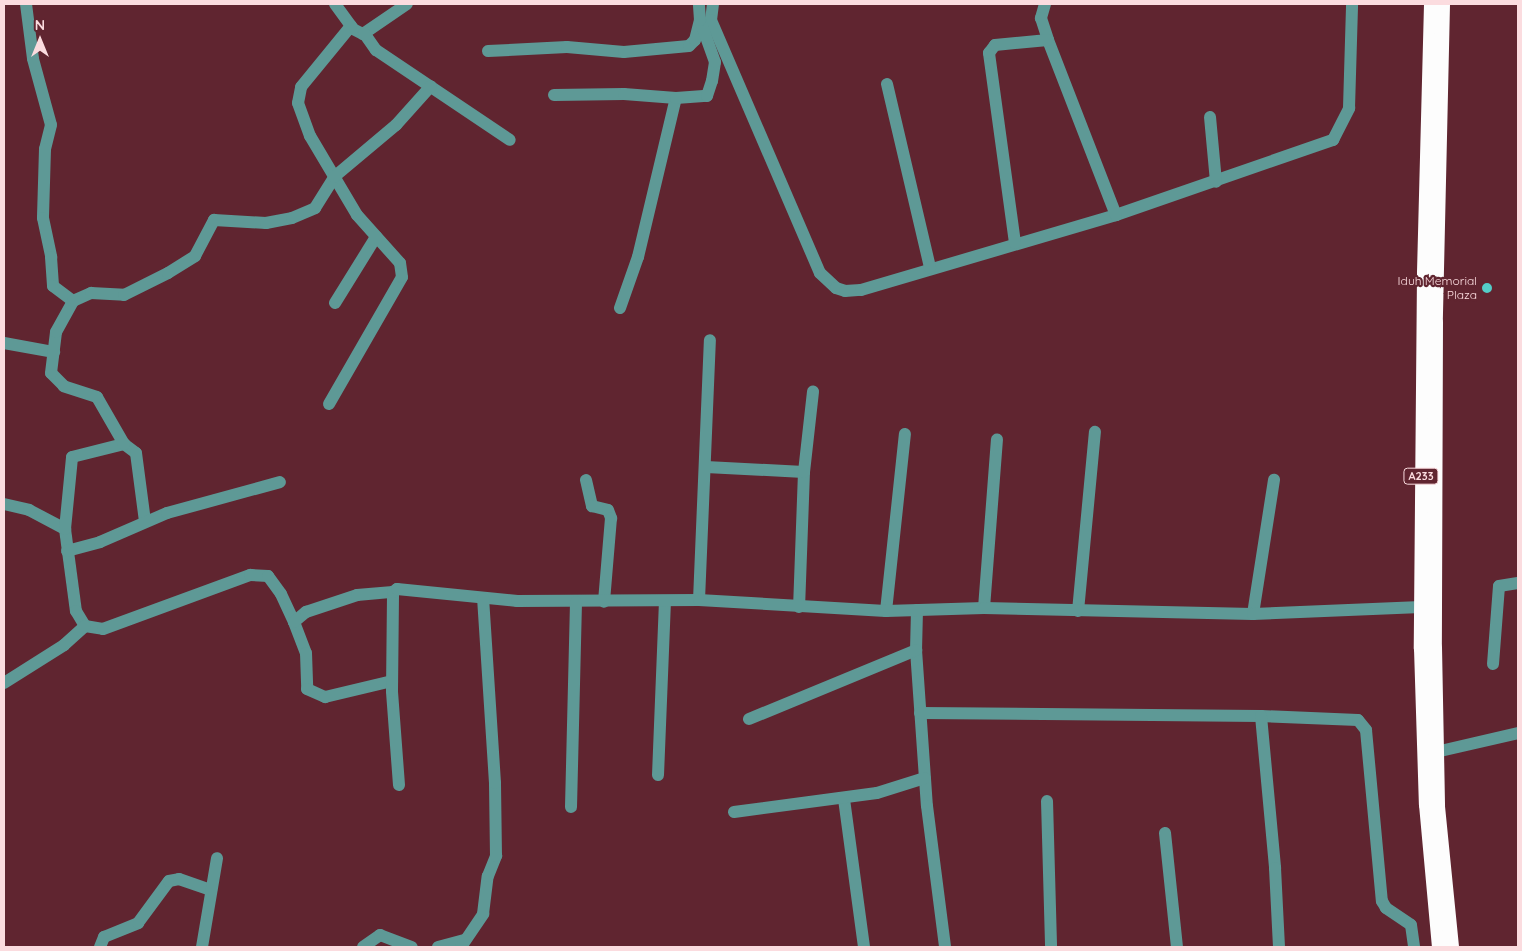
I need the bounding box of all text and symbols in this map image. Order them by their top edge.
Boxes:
north arrow [15,15,65,65]
text: N [35,16,45,34]
place label: Iduh Memorial Plaza [1398,274,1477,302]
marker: Iduh Memorial Plaza [1481,282,1493,294]
road number: A233 [1402,468,1440,484]

